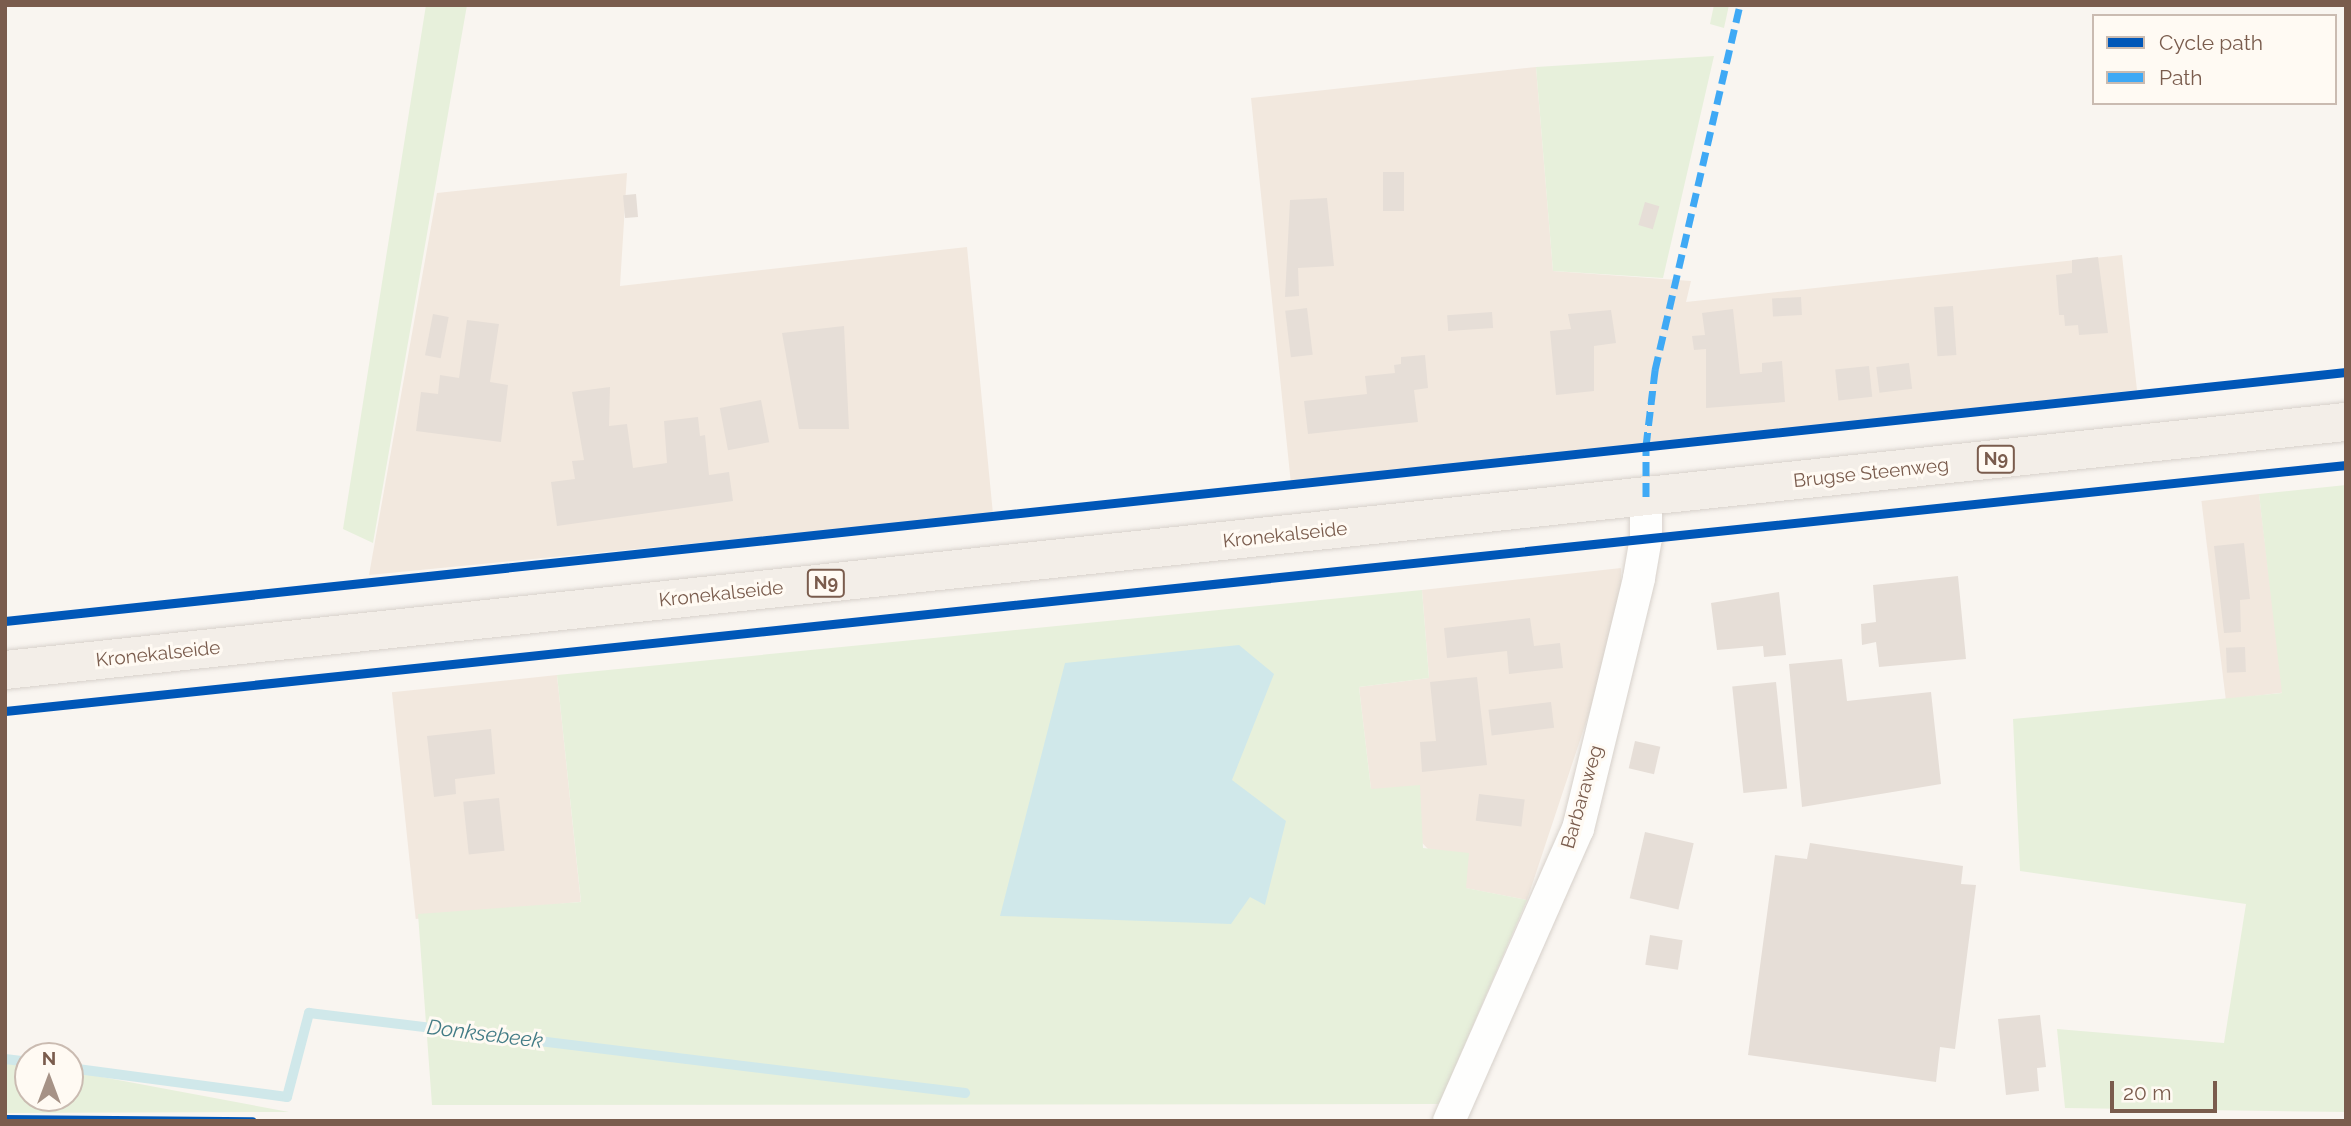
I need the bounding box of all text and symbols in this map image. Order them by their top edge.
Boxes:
legend [2092,14,2337,105]
text: Cycle path [2159,30,2263,55]
text: Path [2159,65,2203,90]
road number: N9 [1977,444,2015,474]
street label: Brugse Steenweg [1792,453,1950,493]
street label: Kronekalseide [1222,517,1348,553]
road number: N9 [807,568,845,598]
street label: Kronekalseide [658,576,784,612]
street label: Kronekalseide [95,636,221,672]
street label: Barbaraweg [1556,743,1608,851]
water label: Donksebeek [426,1014,544,1054]
north arrow [14,1042,84,1112]
text: N [42,1047,56,1069]
scale bar [2113,1066,2220,1110]
text: 20 m [2123,1080,2171,1105]

